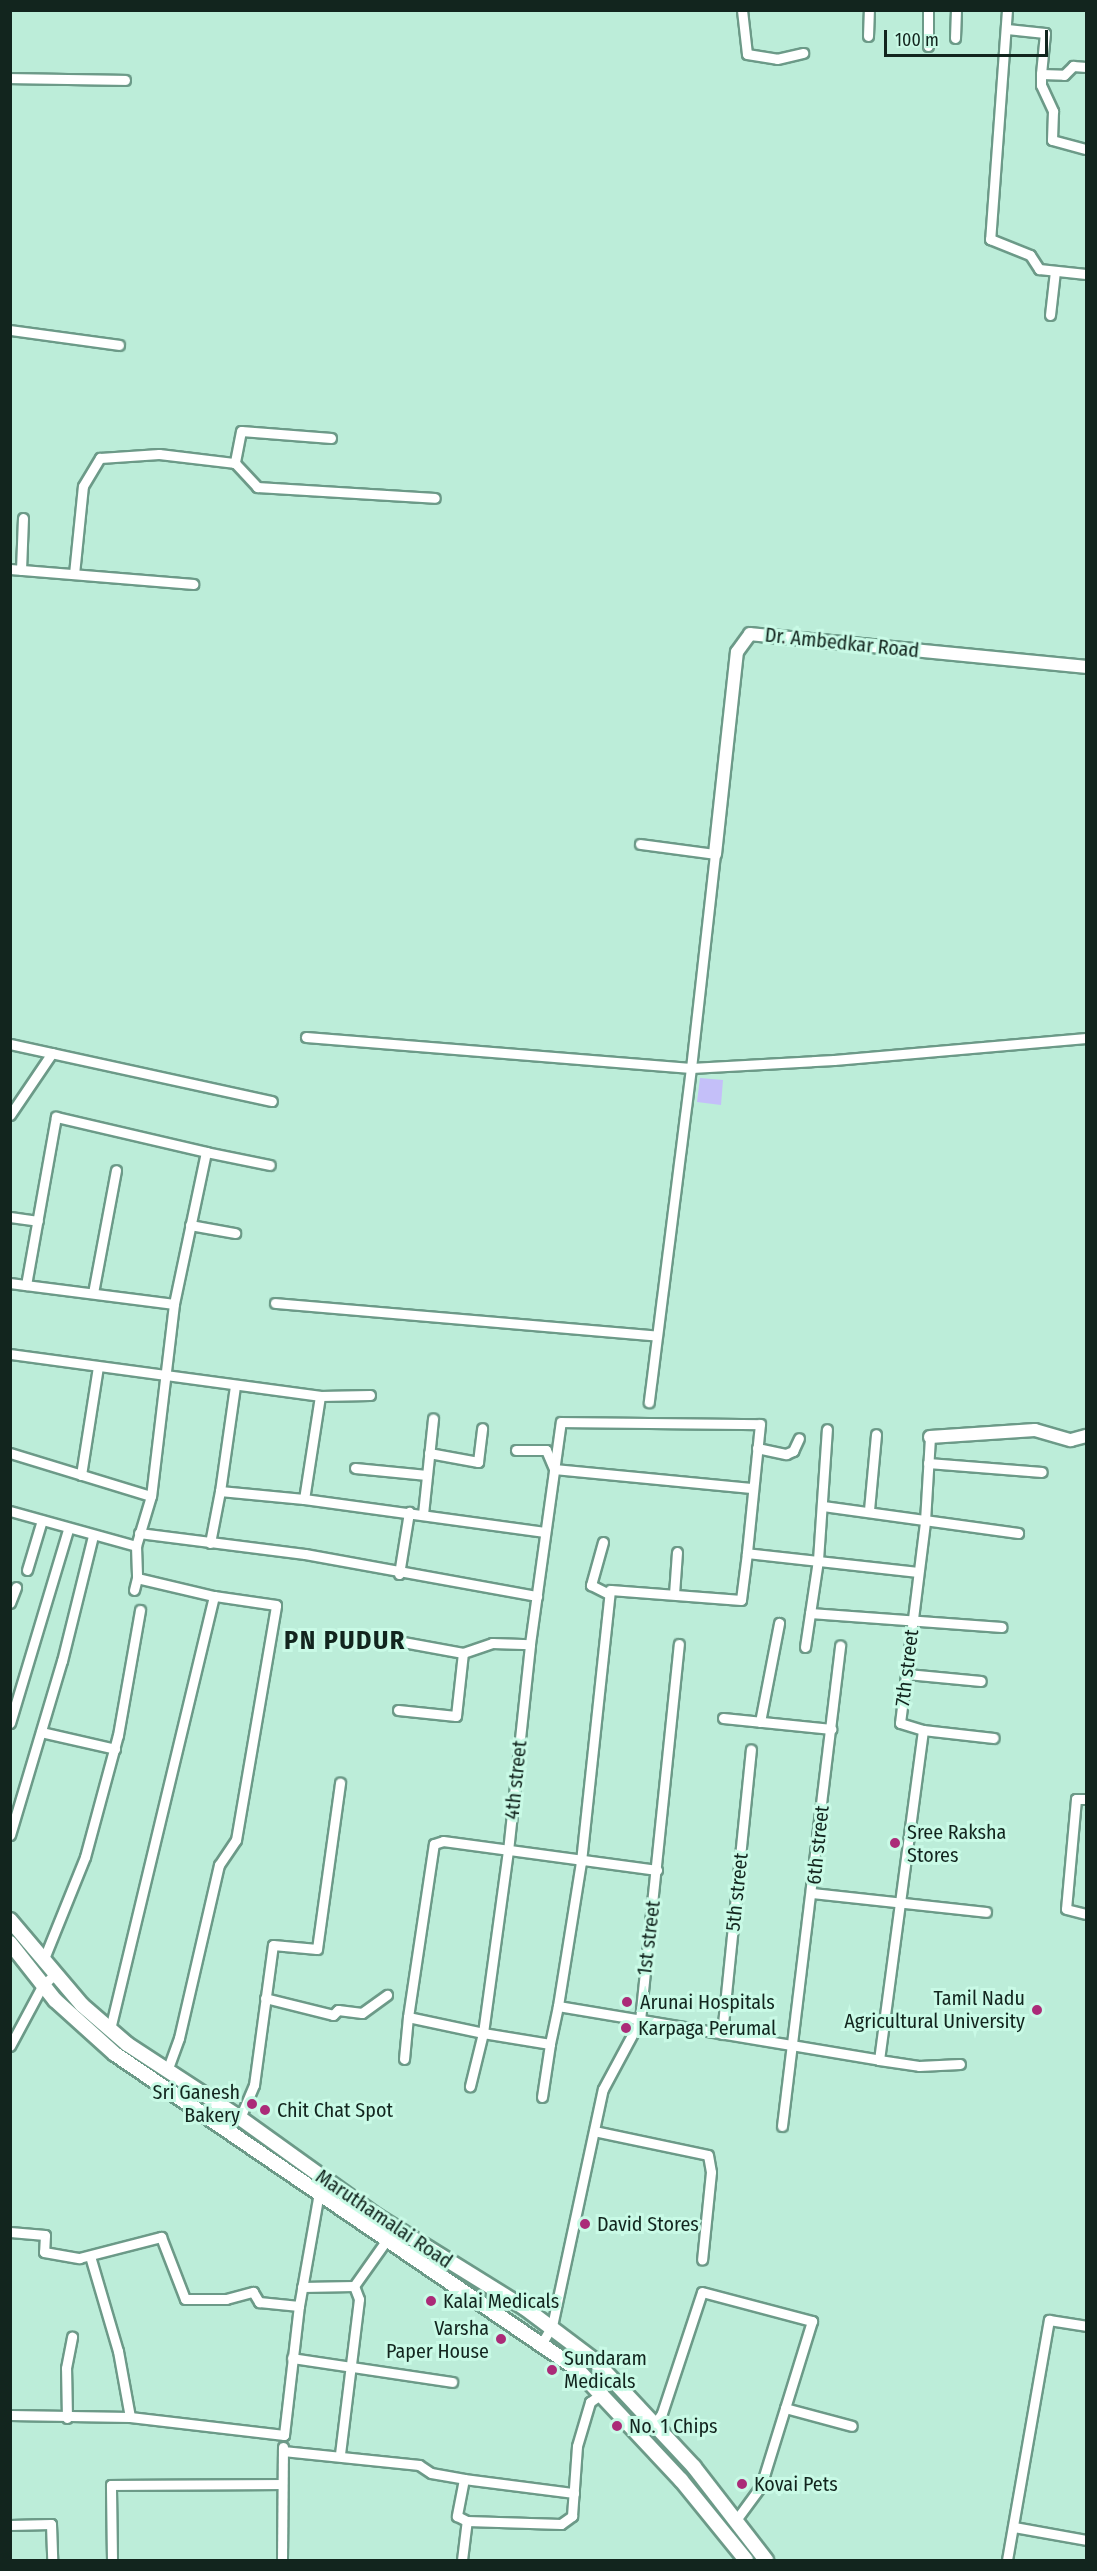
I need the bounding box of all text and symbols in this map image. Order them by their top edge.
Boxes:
scale bar [887,18,1050,56]
text: 100 m [895,29,939,51]
street label: Dr. Ambedkar Road [764,623,920,663]
district label: PN PUDUR [284,1625,406,1657]
street label: 7th street [890,1628,924,1708]
street label: 4th street [500,1739,532,1821]
street label: 6th street [802,1804,834,1886]
place label: Sree Raksha Stores [907,1820,1006,1867]
marker: Sree Raksha Stores [888,1836,902,1850]
street label: 5th street [721,1852,753,1932]
street label: 1st street [632,1899,666,1977]
place label: Tamil Nadu Agricultural University [844,1986,1025,2033]
place label: Arunai Hospitals [640,1990,775,2014]
marker: Arunai Hospitals [618,1993,636,2011]
marker: Tamil Nadu Agricultural University [1030,2003,1044,2017]
place label: Karpaga Perumal [638,2016,776,2040]
marker: Karpaga Perumal [619,2021,633,2035]
place label: Sri Ganesh Bakery [153,2080,240,2127]
marker: Sri Ganesh Bakery [245,2097,259,2111]
place label: Chit Chat Spot [277,2098,393,2122]
marker: Chit Chat Spot [258,2103,272,2117]
street label: Maruthamalai Road [311,2164,457,2274]
place label: David Stores [597,2212,699,2236]
marker: David Stores [578,2217,592,2231]
place label: Kalai Medicals [443,2289,559,2313]
marker: Kalai Medicals [424,2294,438,2308]
place label: Varsha Paper House [386,2316,489,2363]
marker: Varsha Paper House [494,2332,508,2346]
place label: Sundaram Medicals [564,2346,647,2393]
marker: Sundaram Medicals [545,2363,559,2377]
place label: No. 1 Chips [629,2414,718,2438]
marker: No. 1 Chips [610,2419,624,2433]
place label: Kovai Pets [754,2472,838,2496]
marker: Kovai Pets [735,2477,749,2491]

